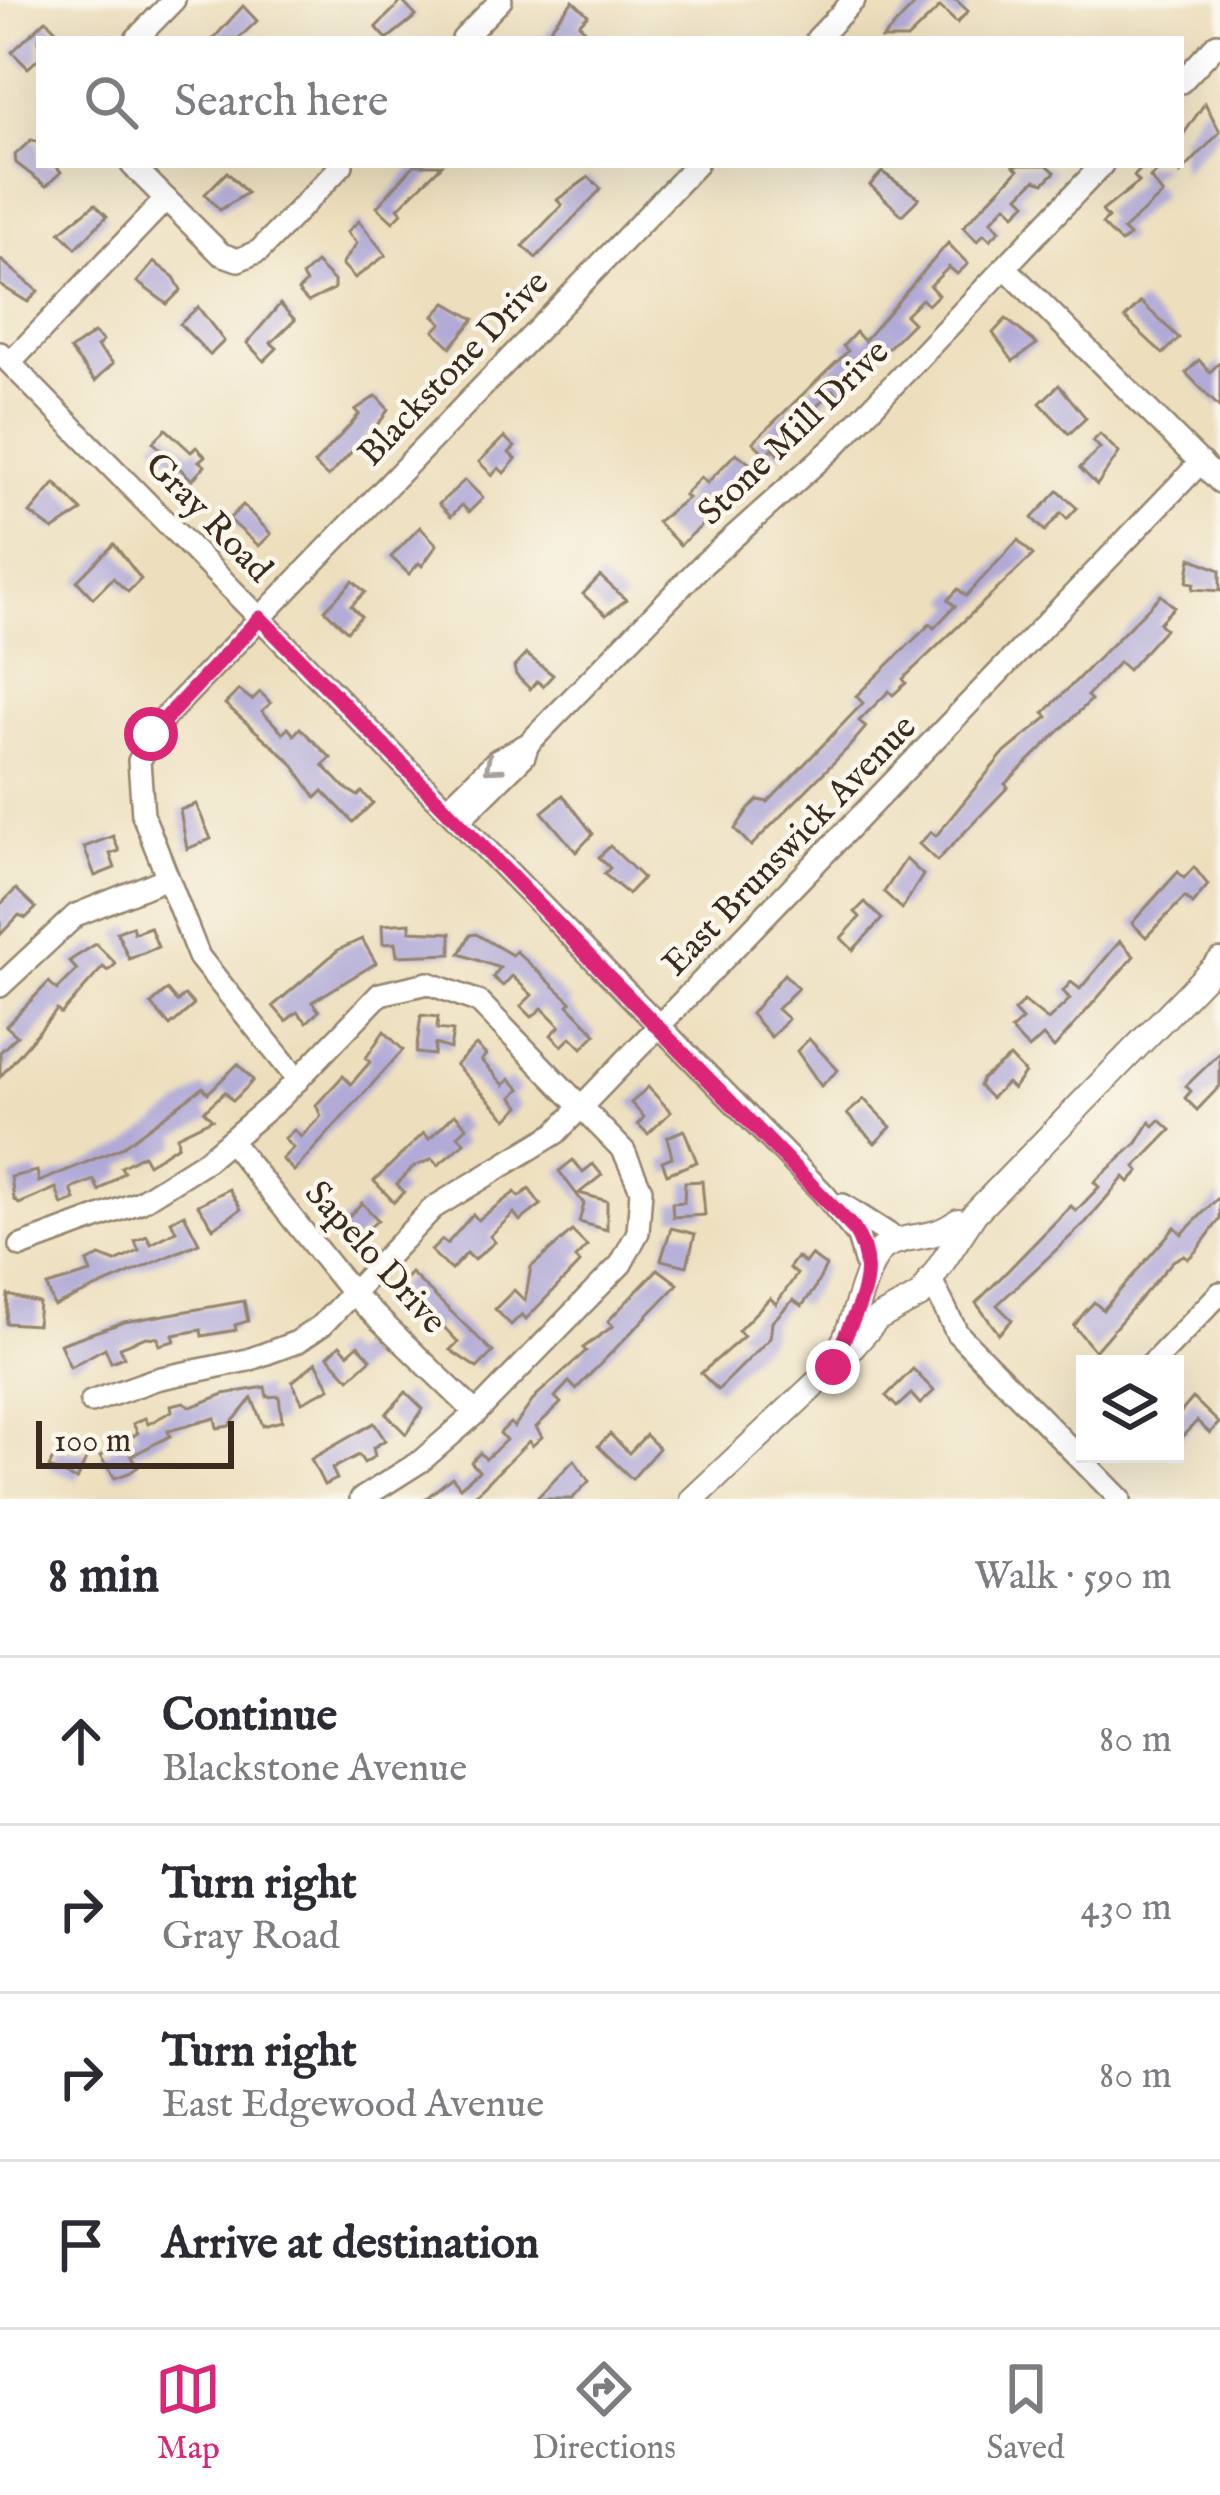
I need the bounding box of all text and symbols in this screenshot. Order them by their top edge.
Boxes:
search box [36,36,1184,168]
icon: search [78,69,144,135]
text: Search here [174,74,388,131]
street label: Blackstone Drive [349,261,559,477]
street label: Stone Mill Drive [689,330,899,536]
street label: Gray Road [134,443,282,594]
street label: East Brunswick Avenue [653,705,927,987]
route start [124,707,178,761]
one-way arrow [484,752,506,774]
street label: Sapelo Drive [294,1172,456,1344]
route end [806,1340,860,1394]
map controls [1076,1355,1184,1463]
button: layers [1076,1355,1184,1463]
scale bar [36,1415,234,1468]
text: 100 m [54,1421,131,1463]
text: 8 min [48,1545,159,1610]
text: Walk · 590 m [974,1553,1172,1602]
text: Continue [162,1688,337,1745]
icon: ahead [48,1708,114,1774]
text: 80 m [1099,1716,1172,1765]
text: Blackstone Avenue [162,1745,467,1794]
text: Turn right [162,1856,357,1913]
icon: right [48,1876,114,1942]
text: 430 m [1081,1884,1172,1933]
text: Gray Road [162,1913,340,1962]
text: Turn right [162,2024,357,2081]
icon: right [48,2044,114,2110]
text: 80 m [1099,2052,1172,2101]
text: East Edgewood Avenue [162,2081,544,2130]
icon: arrive [48,2212,114,2278]
text: Arrive at destination [162,2216,539,2273]
tab: Map [155,2356,221,2470]
tab: Directions [532,2356,676,2470]
tab: Saved [987,2356,1065,2470]

